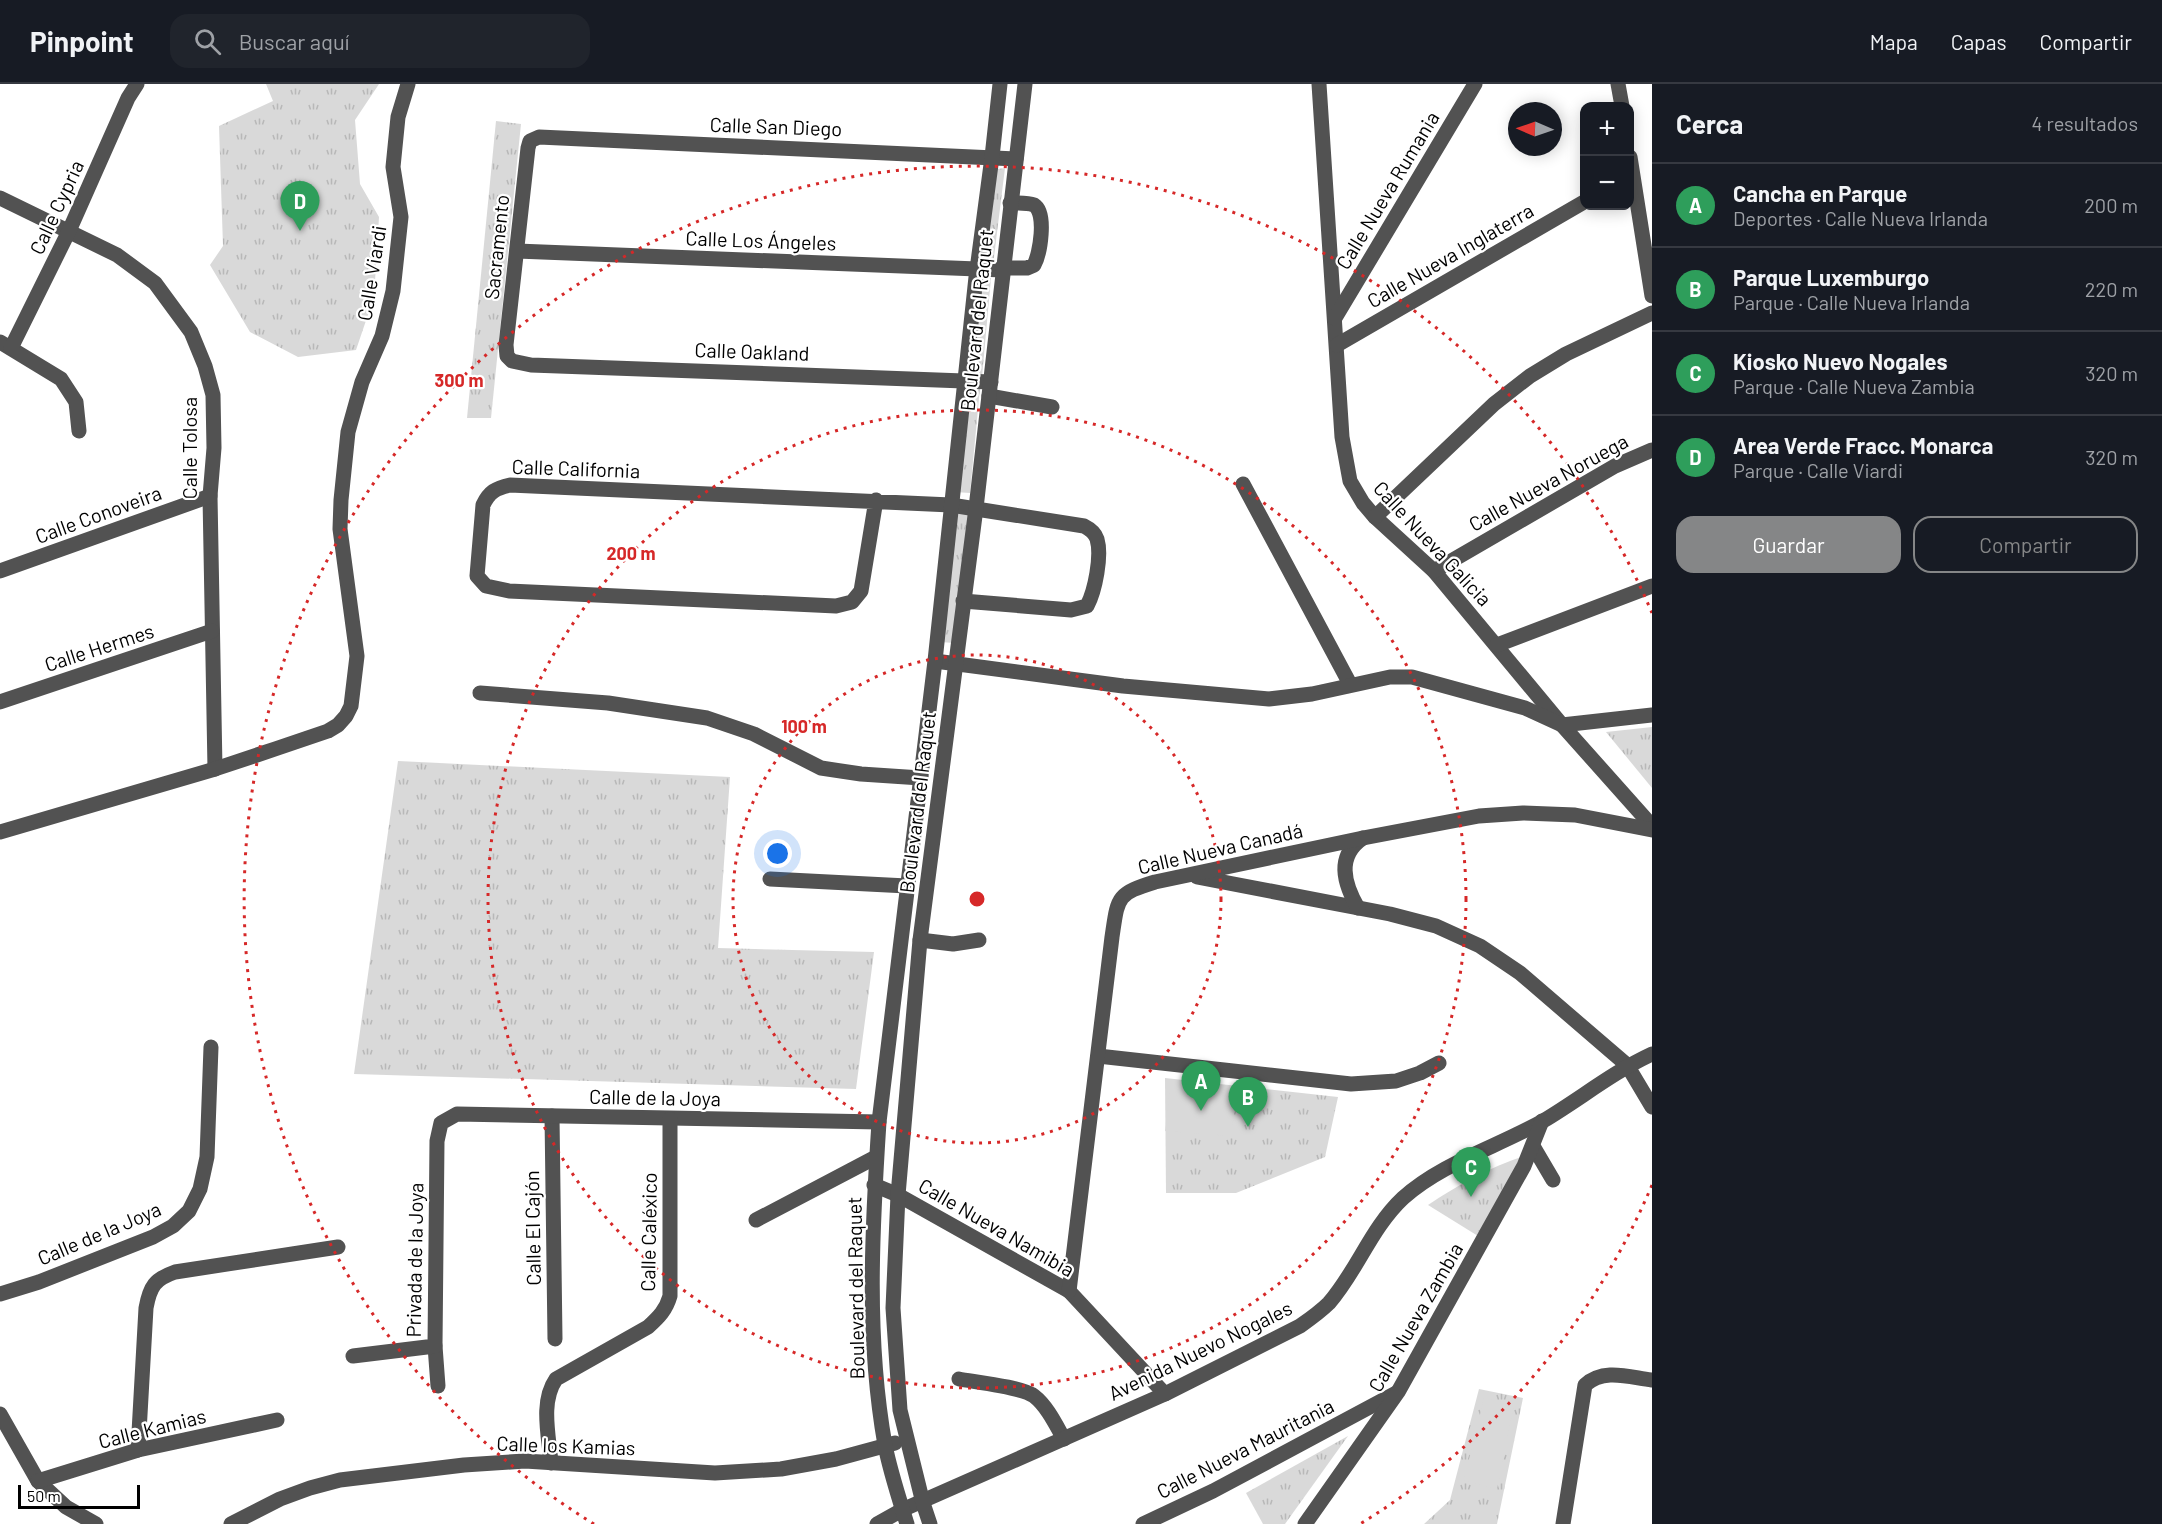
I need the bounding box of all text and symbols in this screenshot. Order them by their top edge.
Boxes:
search box [170,14,590,68]
text: Pinpoint [30,24,134,58]
icon: search [191,25,224,58]
text: Buscar aquí [239,28,349,54]
text: Mapa [1870,29,1918,54]
text: Capas [1951,29,2007,54]
text: Compartir [2040,29,2132,54]
north arrow [1508,102,1562,156]
map controls [1580,102,1634,210]
button: + [1580,102,1634,156]
street label: Calle Nueva Rumania [1330,107,1444,273]
text: Cerca [1676,108,1743,139]
text: 4 resultados [2031,111,2138,135]
street label: Calle San Diego [709,112,843,140]
street label: Calle Cypria [24,156,88,258]
button: − [1580,156,1634,210]
text: Cancha en Parque [1733,180,1907,206]
pin: D [280,182,320,231]
street label: Sacramento [479,193,513,301]
text: A [1689,193,1702,217]
text: 200 m [2084,193,2138,217]
street label: Calle Nueva Inglaterra [1363,198,1537,312]
text: Deportes · Calle Nueva Irlanda [1733,206,1988,230]
street label: Calle Viardi [352,224,390,322]
street label: Calle Los Ángeles [685,225,837,255]
street label: Boulevard del Raquet [955,228,997,412]
text: Parque Luxemburgo [1733,264,1929,290]
text: B [1689,277,1702,301]
text: 220 m [2085,277,2138,301]
text: Parque · Calle Nueva Irlanda [1733,290,1970,314]
street label: Calle Oakland [694,337,810,365]
text: Kiosko Nuevo Nogales [1733,348,1947,374]
text: C [1689,361,1702,385]
text: 320 m [2085,361,2138,385]
text: 300 m [435,369,483,391]
text: Parque · Calle Nueva Zambia [1733,374,1975,398]
street label: Calle Tolosa [177,397,201,499]
street label: Calle Nueva Noruega [1464,428,1632,536]
text: Area Verde Fracc. Monarca [1733,432,1993,458]
text: D [1689,445,1702,469]
text: 320 m [2085,445,2138,469]
street label: Calle California [511,454,641,482]
text: Parque · Calle Viardi [1733,458,1903,482]
street label: Calle Nueva Galicia [1369,476,1497,610]
street label: Calle Conoveira [32,480,164,548]
button: Guardar [1676,516,1901,573]
button: Compartir [1913,516,2138,573]
text: 200 m [606,542,656,564]
street label: Calle Hermes [41,618,157,676]
street label: Boulevard del Raquet [894,710,940,894]
text: 100 m [781,715,827,737]
street label: Calle Nueva Canadá [1135,817,1305,879]
your location [763,839,792,868]
centre of rings [967,889,987,909]
pin: A [1182,1062,1220,1111]
pin: B [1228,1078,1268,1127]
street label: Calle de la Joya [589,1084,721,1110]
pin: C [1452,1148,1490,1197]
street label: Calle El Cajón [519,1170,545,1286]
street label: Calle Caléxico [635,1172,661,1292]
street label: Calle Nueva Namibia [915,1173,1079,1281]
street label: Privada de la Joya [401,1183,427,1337]
street label: Calle de la Joya [34,1196,164,1270]
street label: Boulevard del Raquet [841,1196,869,1380]
street label: Calle Nueva Zambia [1363,1238,1467,1396]
street label: Avenida Nuevo Nogales [1104,1295,1296,1405]
street label: Calle Nueva Mauritania [1152,1393,1338,1503]
street label: Calle Kamias [96,1403,208,1453]
street label: Calle los Kamias [496,1431,636,1459]
scale bar [18,1482,140,1510]
text: 50 m [27,1486,61,1505]

